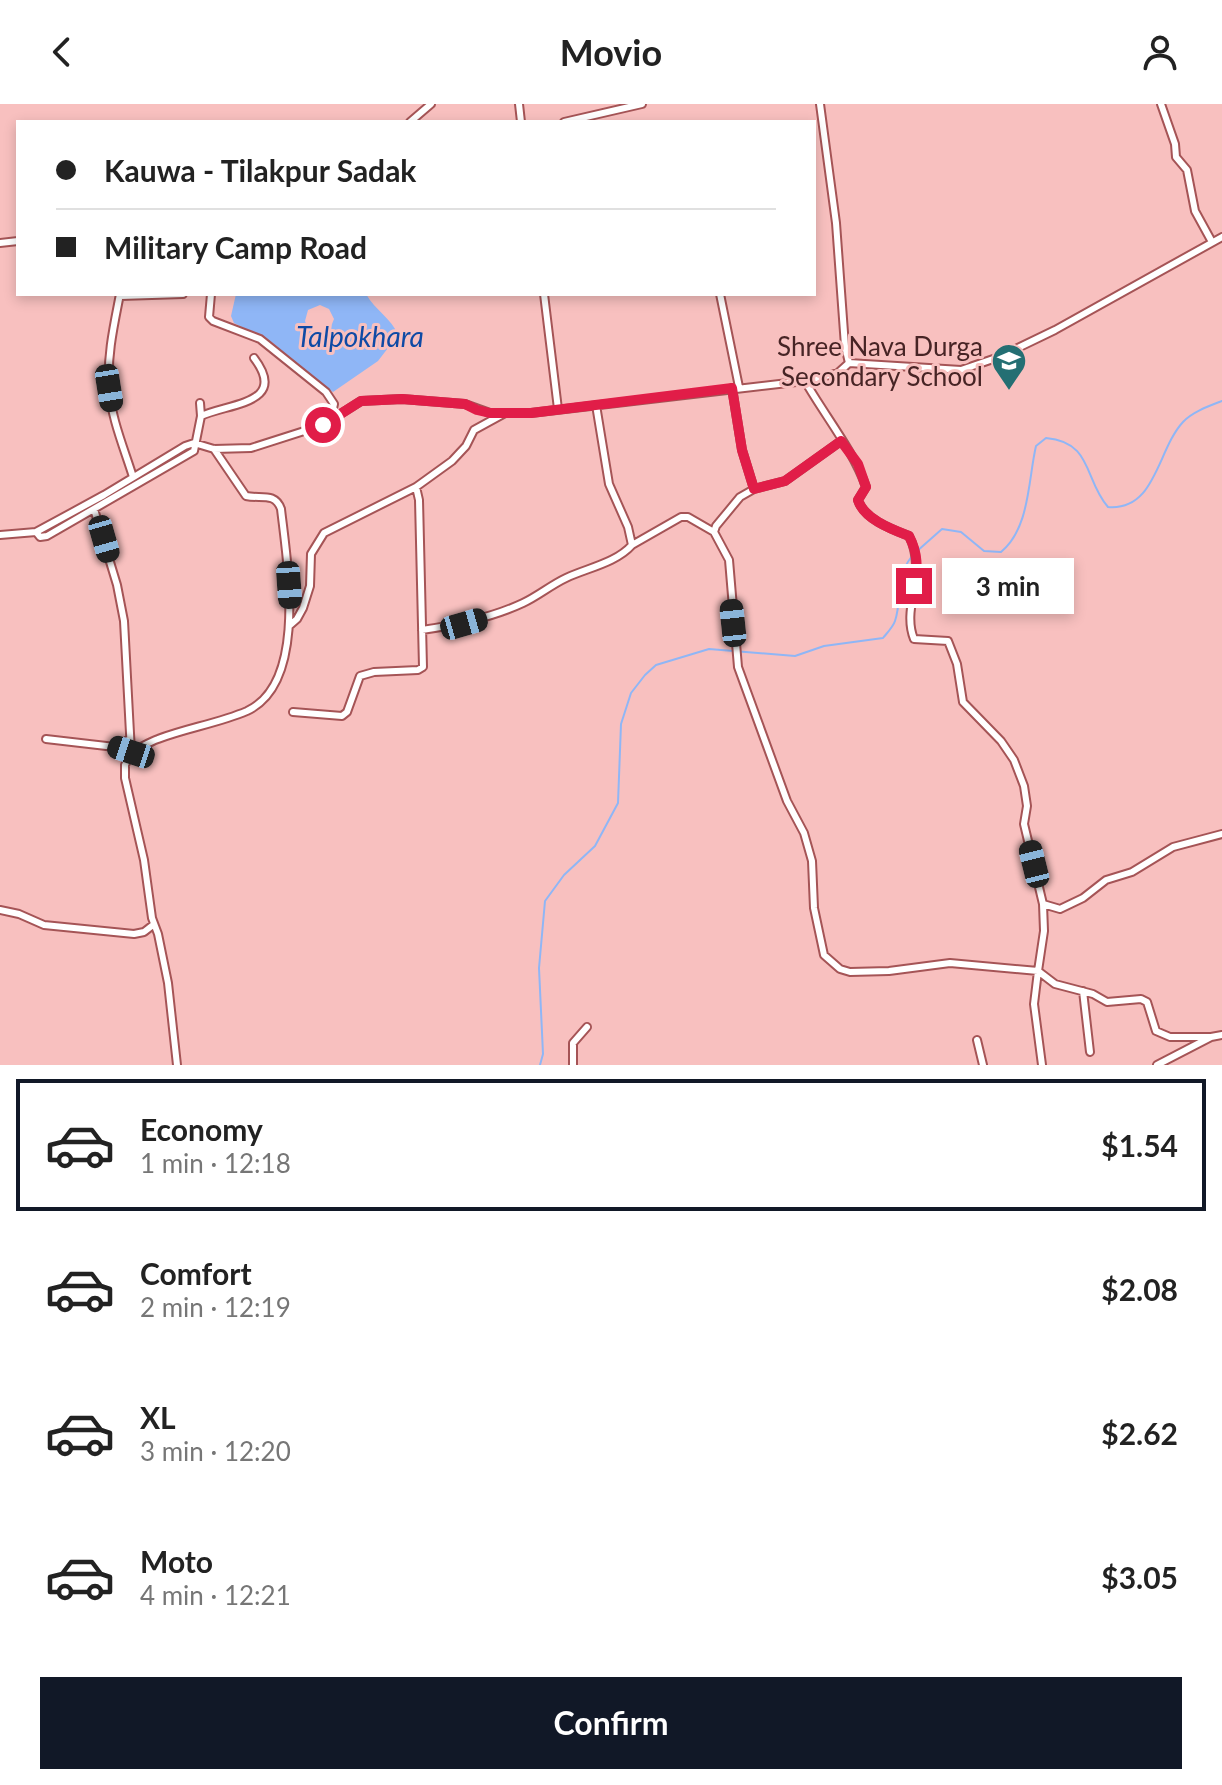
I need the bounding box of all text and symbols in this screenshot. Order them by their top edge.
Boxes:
icon: back [40,30,84,74]
text: Movio [560,30,662,74]
icon: person [1138,30,1182,74]
text: Kauwa - Tilakpur Sadak [104,152,416,188]
text: Military Camp Road [104,229,367,265]
water label: Talpokhara [296,319,424,353]
place label: Shree Nava Durga Secondary School [777,330,983,392]
school or university icon: Shree Nava Durga Secondary School [990,342,1028,392]
car [93,362,125,414]
route start [305,407,341,443]
car [86,513,122,565]
callout: 3 min [942,558,1074,614]
car [275,560,303,610]
route end [896,568,932,604]
text: 3 min [976,570,1040,602]
car [719,598,747,648]
car [438,606,490,642]
car [104,733,158,771]
car [1017,838,1051,890]
icon: car [44,1109,116,1181]
text: Economy [140,1111,263,1147]
text: $1.54 [1101,1127,1178,1163]
text: 1 min · 12:18 [140,1147,291,1179]
icon: car [44,1253,116,1325]
text: Comfort [140,1255,252,1291]
text: $2.08 [1101,1271,1178,1307]
text: 2 min · 12:19 [140,1291,291,1323]
icon: car [44,1397,116,1469]
text: XL [140,1399,176,1435]
text: $2.62 [1101,1415,1178,1451]
text: 3 min · 12:20 [140,1435,291,1467]
icon: car [44,1541,116,1613]
text: Moto [140,1543,213,1579]
text: $3.05 [1101,1559,1178,1595]
text: 4 min · 12:21 [140,1579,291,1611]
button: Confirm [40,1677,1182,1769]

